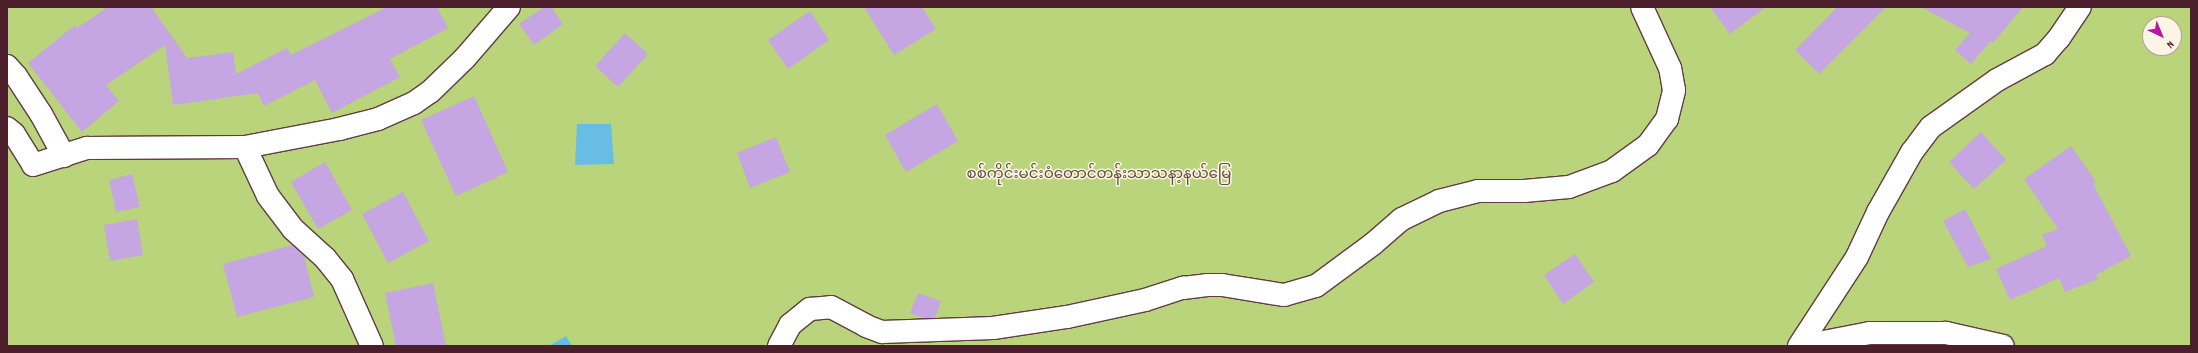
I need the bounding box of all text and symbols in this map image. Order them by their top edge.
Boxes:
north arrow [2142,16,2182,56]
text: N [2162,36,2177,52]
park label: စစ်ကိုင်းမင်းဝံတောင်တန်းသာသနာ့နယ်မြေ [967,167,1231,185]

